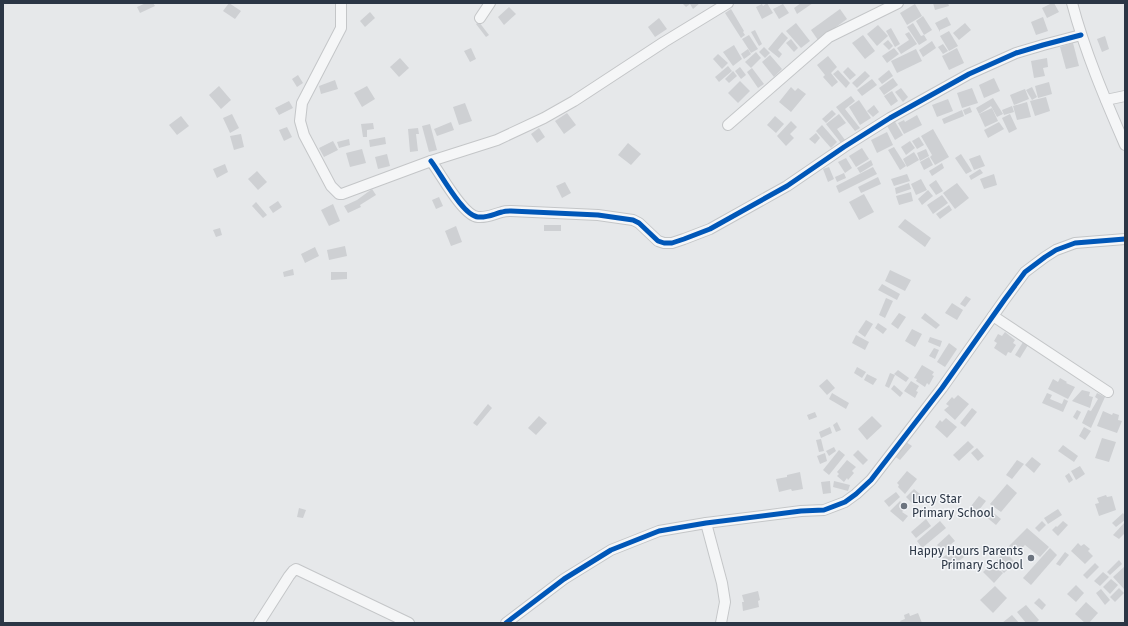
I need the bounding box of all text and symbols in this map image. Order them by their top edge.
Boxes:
place label: Lucy Star Primary School [912,492,995,520]
marker: Lucy Star Primary School [899,501,909,511]
place label: Happy Hours Parents Primary School [909,544,1023,572]
marker: Happy Hours Parents Primary School [1026,553,1036,563]

